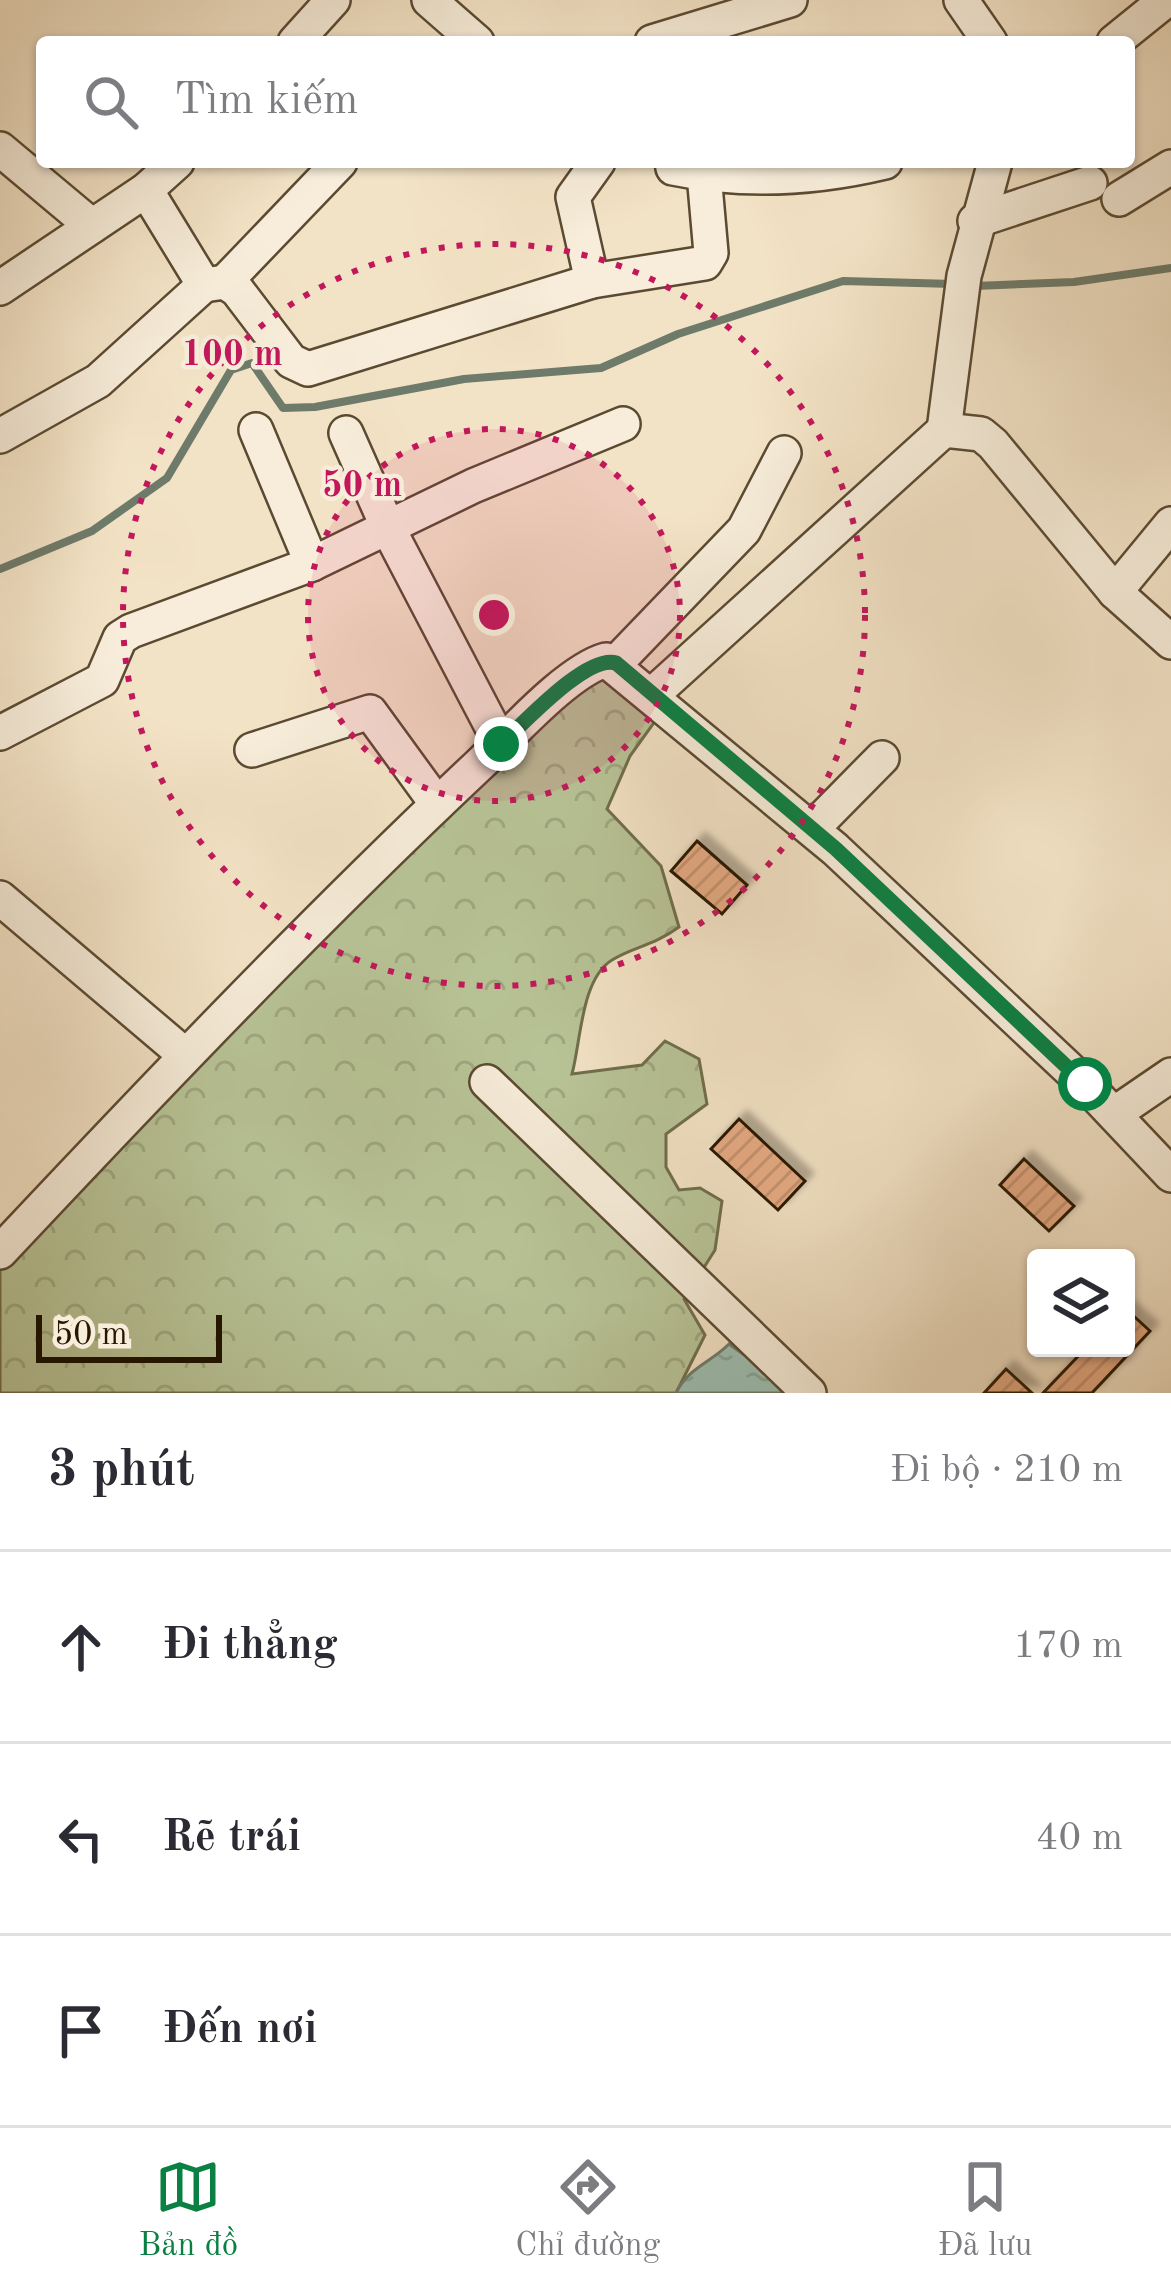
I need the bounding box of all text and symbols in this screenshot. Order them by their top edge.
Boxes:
search box [36,36,1135,168]
icon: search [78,69,144,135]
text: Tìm kiếm [174,79,359,124]
text: 100 m [181,338,283,374]
text: 50 m [322,469,402,505]
centre of rings [473,594,515,636]
route end [474,717,528,771]
route start [1058,1057,1112,1111]
map controls [1027,1249,1135,1357]
button: layers [1027,1249,1135,1357]
scale bar [36,1309,222,1362]
text: 50 m [54,1319,128,1352]
text: 3 phút [48,1446,195,1497]
text: Đi bộ · 210 m [890,1451,1123,1490]
icon: ahead [48,1614,114,1680]
text: Đi thẳng [162,1624,338,1669]
text: 170 m [1013,1627,1123,1666]
icon: left [48,1806,114,1872]
text: Rẽ trái [162,1816,301,1861]
text: 40 m [1036,1819,1123,1858]
icon: arrive [48,1998,114,2064]
text: Đến nơi [162,2008,317,2053]
tab: Bản đồ [139,2154,238,2267]
tab: Chỉ đường [515,2154,660,2267]
tab: Đã lưu [937,2154,1032,2267]

